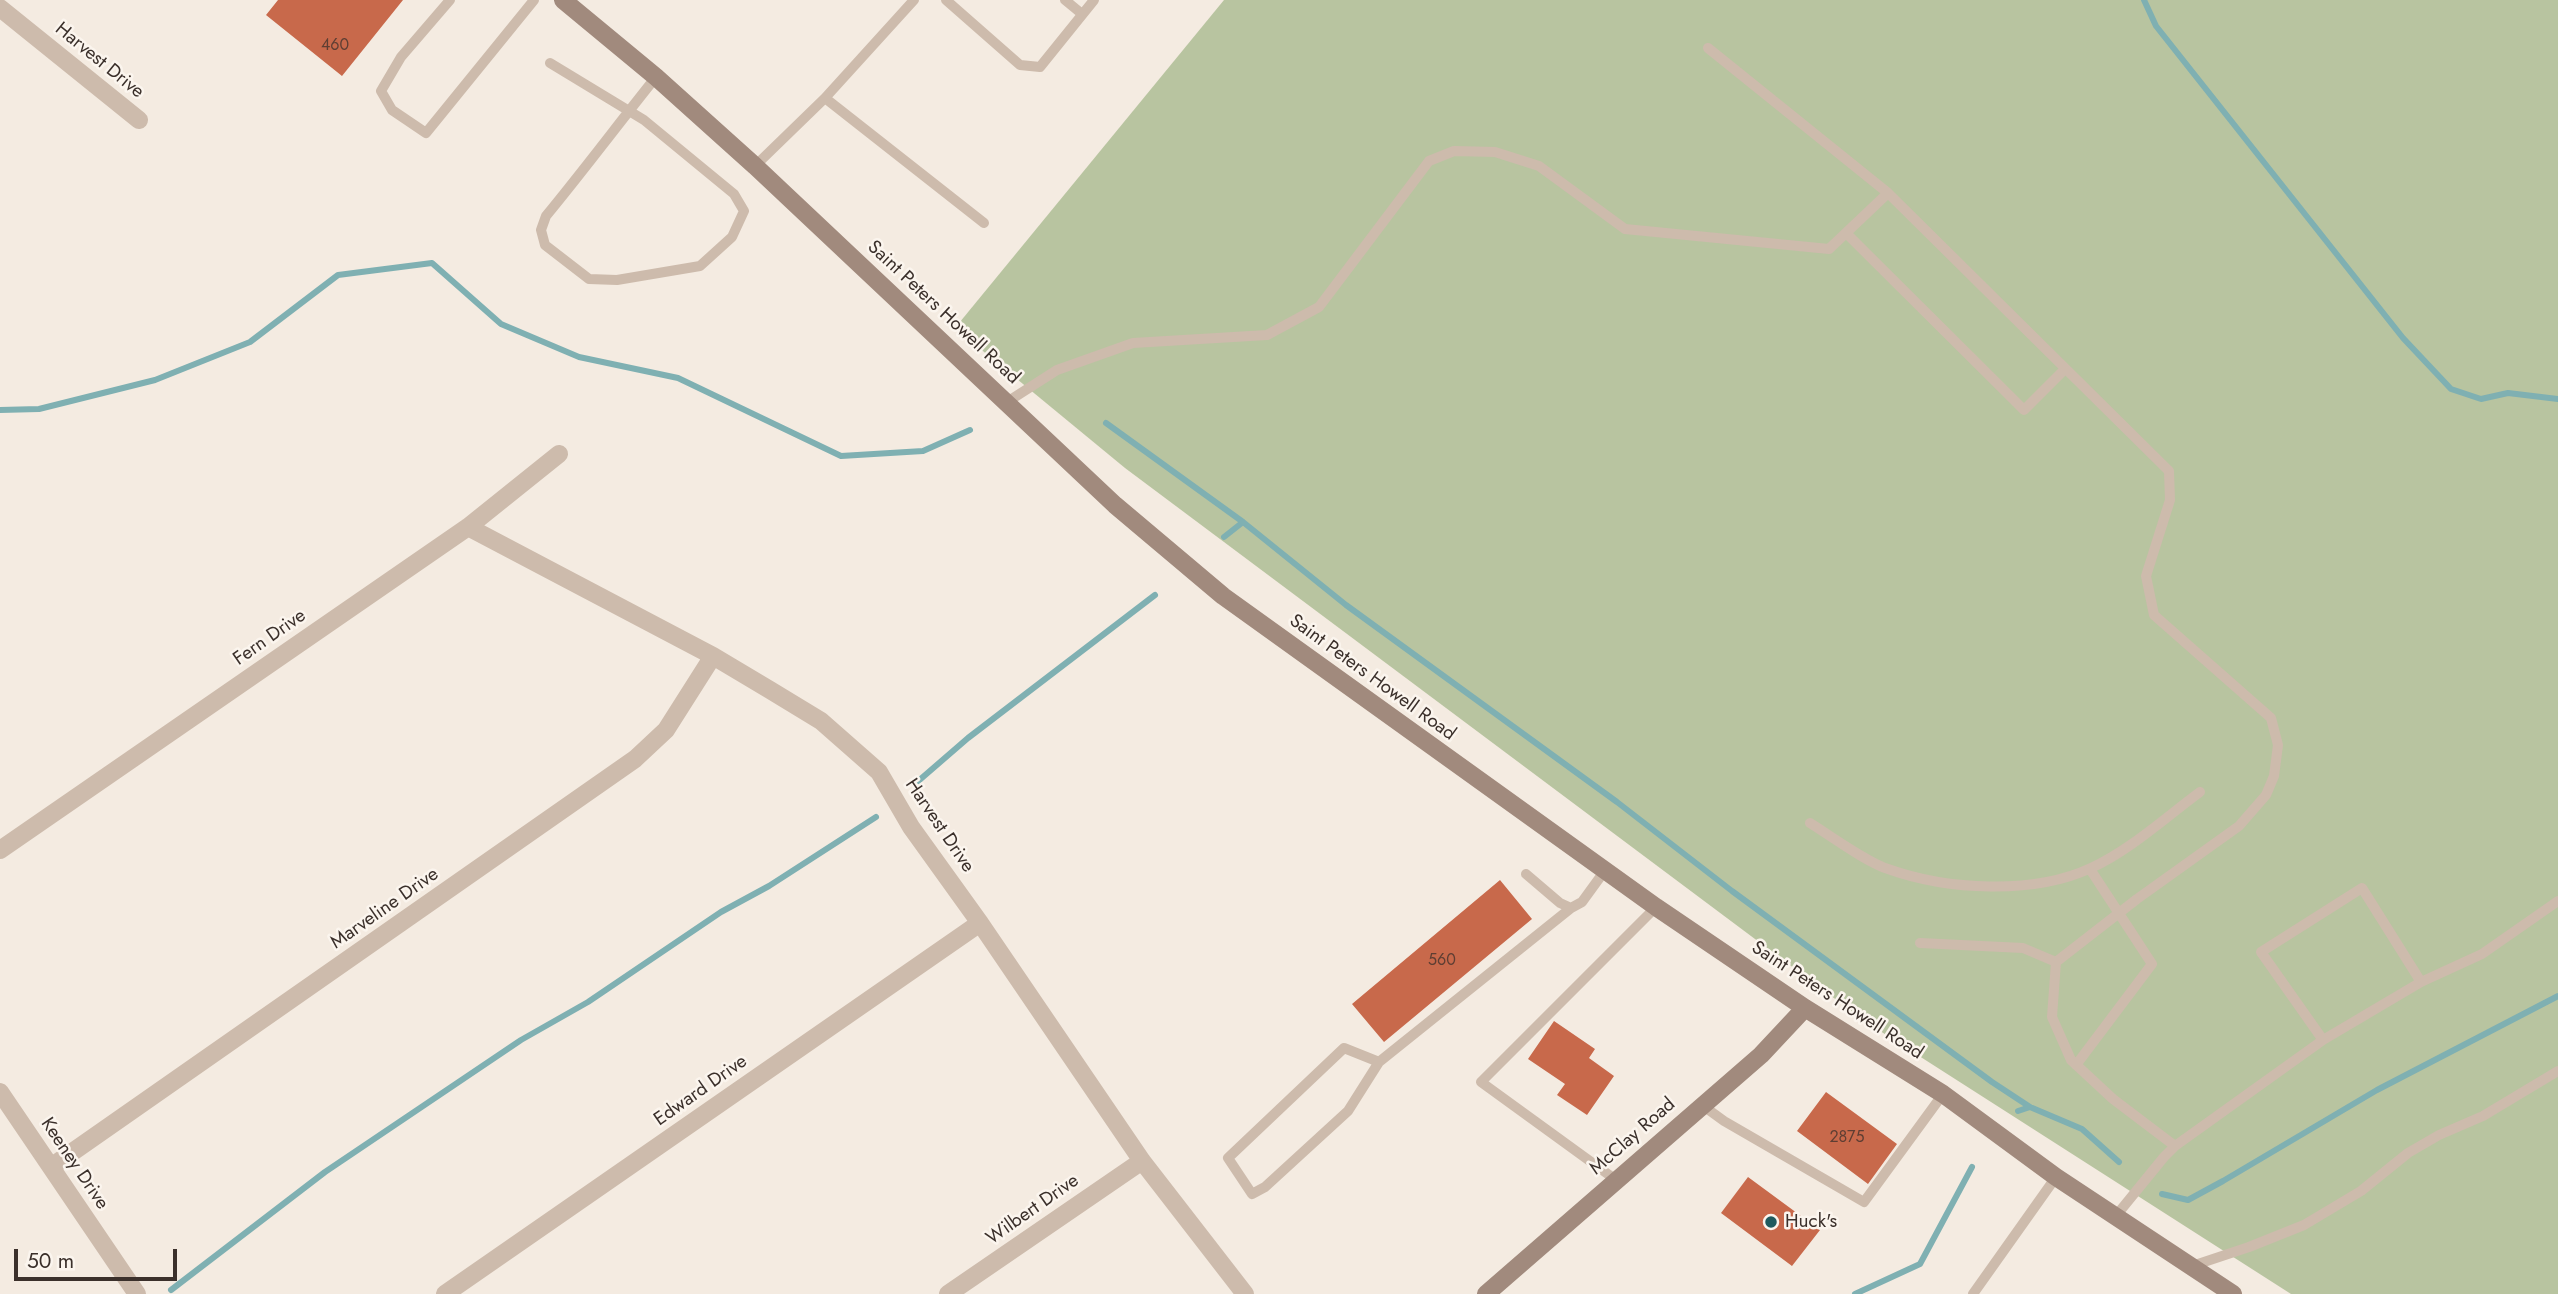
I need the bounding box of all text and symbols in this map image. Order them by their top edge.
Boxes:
street label: Harvest Drive [50,18,148,104]
house number: 460 [321,36,349,56]
street label: Saint Peters Howell Road [862,236,1024,390]
street label: Fern Drive [229,605,311,671]
street label: Saint Peters Howell Road [1284,610,1460,746]
street label: Harvest Drive [899,775,979,877]
street label: Marveline Drive [327,863,443,955]
street label: Saint Peters Howell Road [1747,937,1927,1065]
house number: 560 [1428,951,1456,971]
street label: Edward Drive [650,1051,752,1131]
street label: McClay Road [1586,1094,1680,1180]
street label: Keeney Drive [35,1114,113,1214]
house number: 2875 [1829,1128,1865,1148]
street label: Wilbert Drive [982,1170,1084,1250]
place label: Huck's [1785,1211,1837,1233]
marker: Huck's [1763,1214,1779,1230]
scale bar [18,1234,180,1278]
text: 50 m [27,1246,74,1276]

